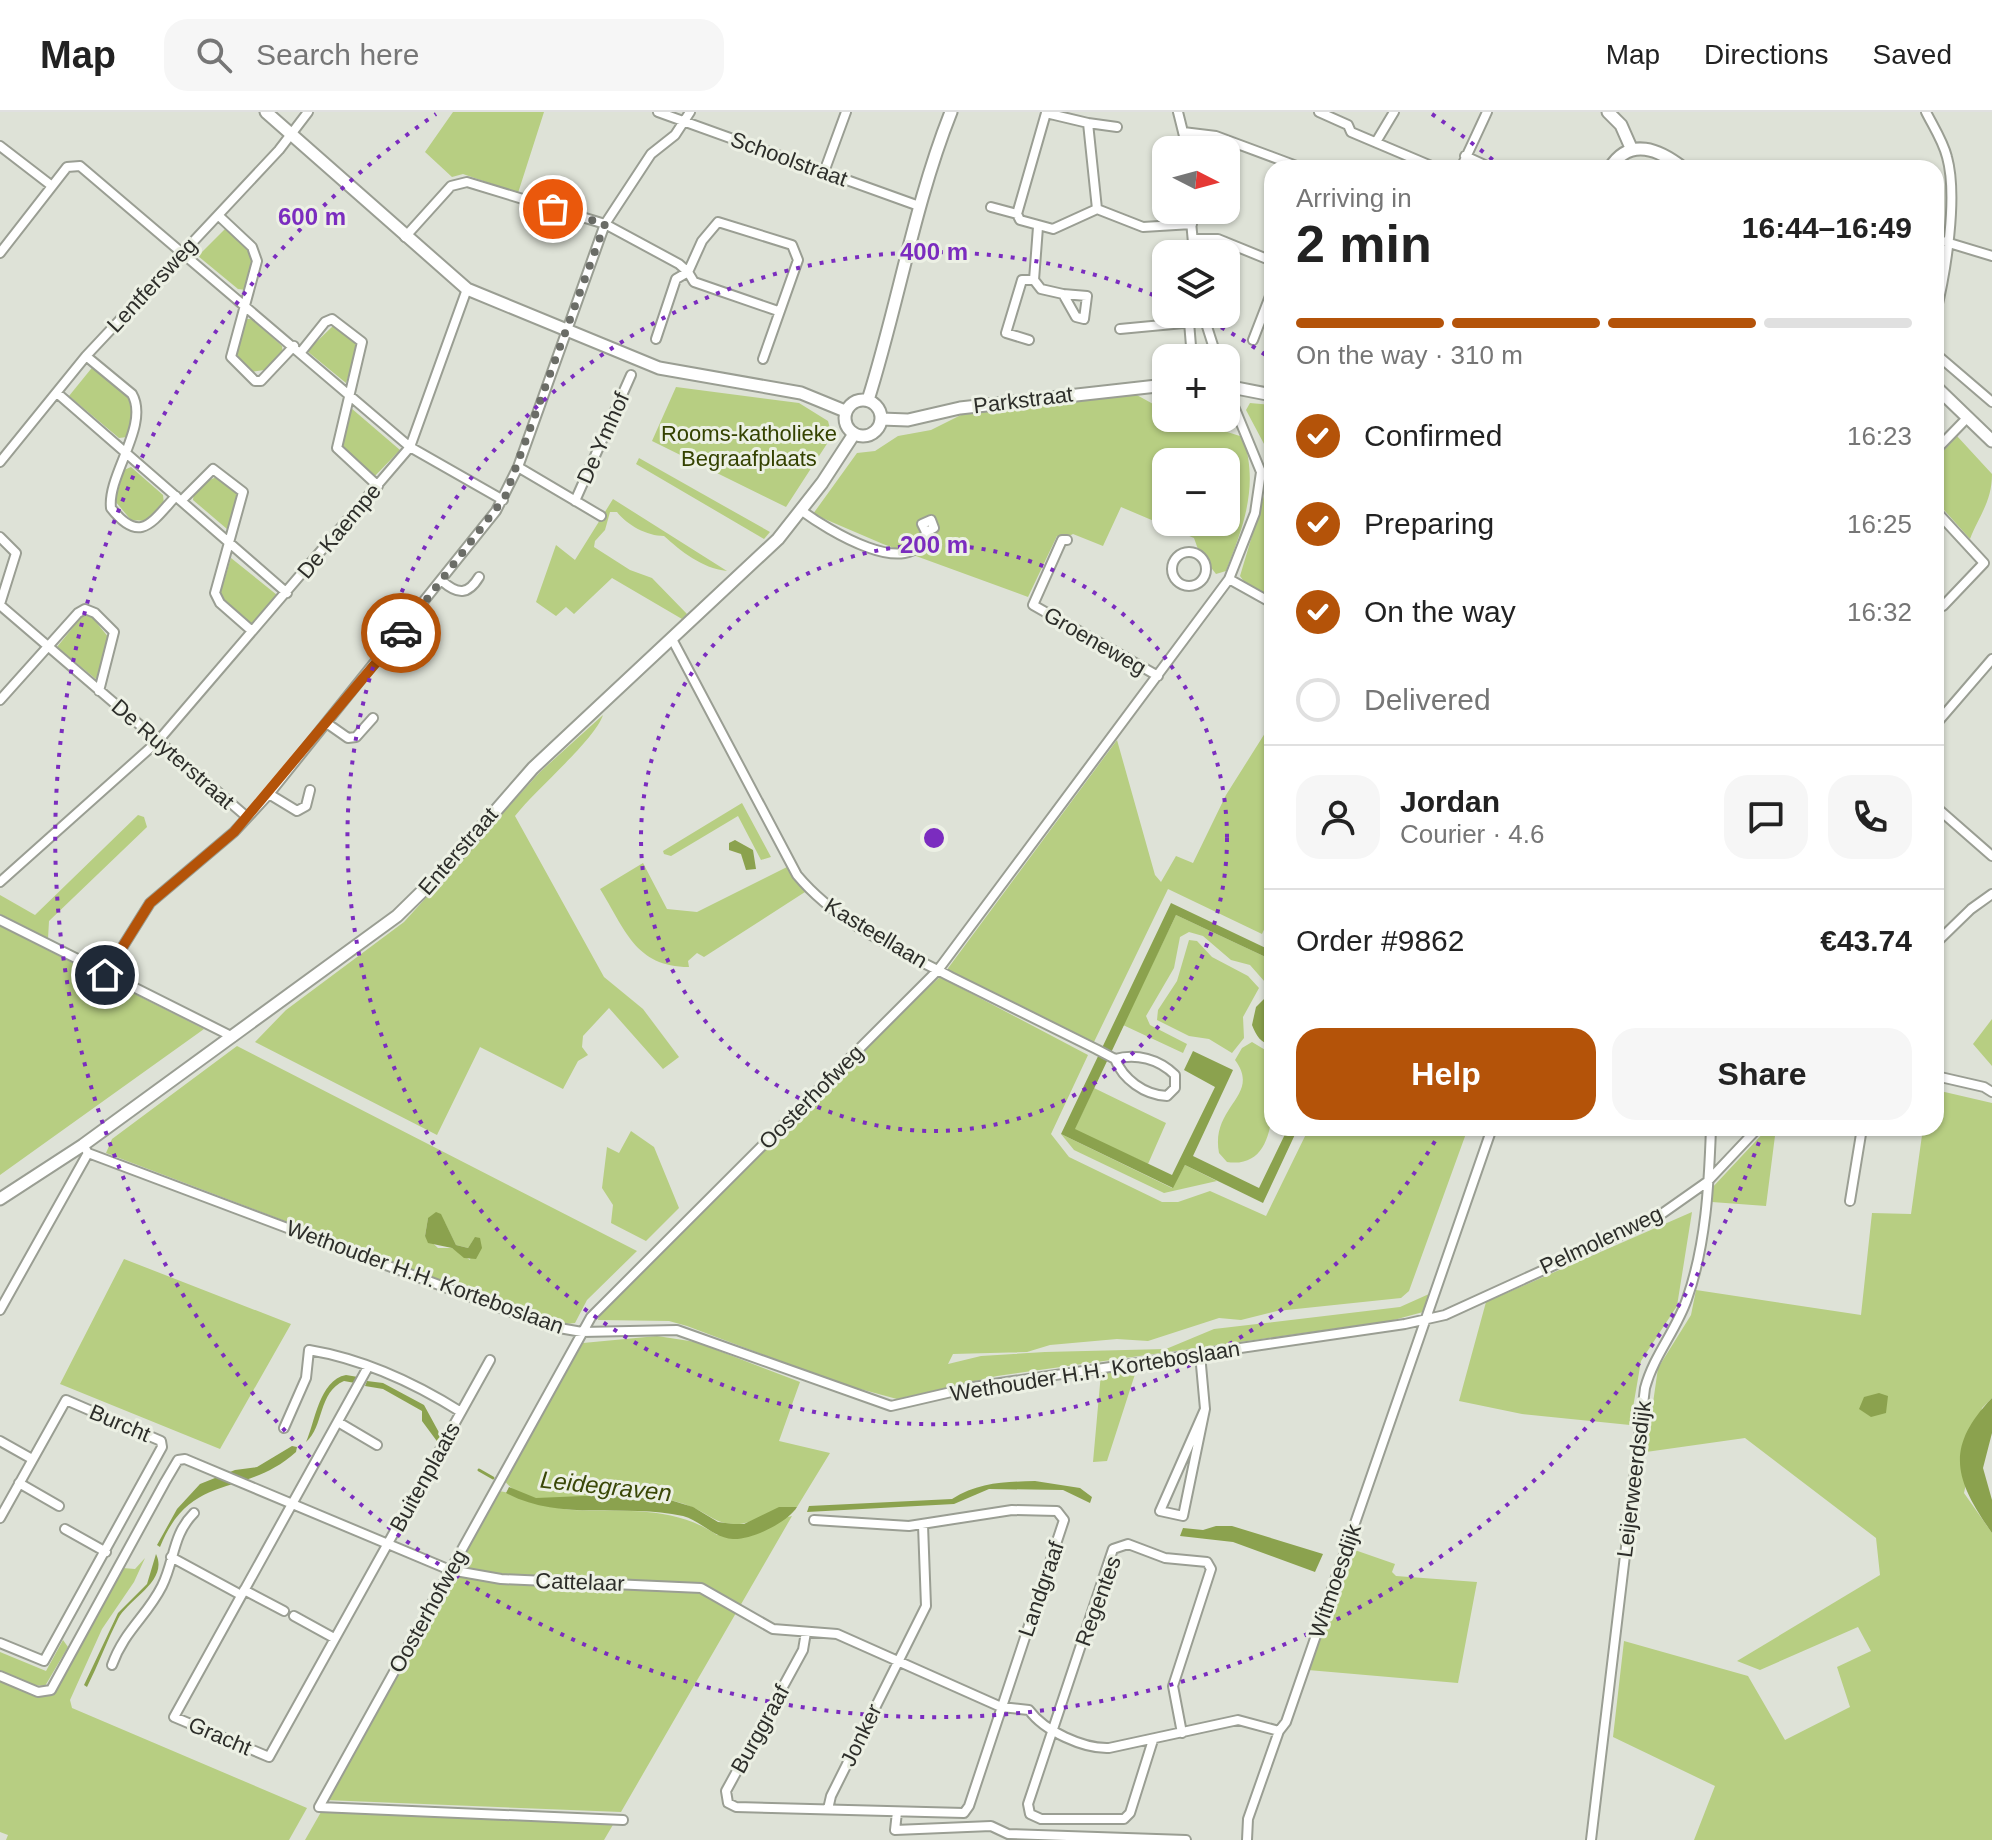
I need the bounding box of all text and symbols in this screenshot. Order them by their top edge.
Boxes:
search box [164,19,724,91]
icon: search [192,33,236,77]
text: Map [40,34,116,76]
text: Search here [256,38,419,71]
text: Map [1606,39,1660,70]
text: Directions [1704,39,1829,70]
text: Saved [1873,39,1952,70]
street label: Schoolstraat [727,126,851,192]
north arrow [1152,136,1240,224]
map controls [1152,136,1240,536]
pin [519,175,587,243]
text: Arriving in [1296,183,1412,213]
icon: bag [531,187,575,231]
text: 600 m [278,203,346,230]
text: 16:44–16:49 [1742,211,1912,244]
text: 2 min [1296,215,1432,273]
street label: Lentfersweg [102,233,202,337]
text: 400 m [900,238,968,265]
button: layers [1152,240,1240,328]
text: On the way · 310 m [1296,340,1523,370]
button: + [1152,344,1240,432]
street label: Parkstraat [972,381,1074,419]
street label: De Ymhof [572,388,635,488]
icon: check [1296,414,1340,458]
text: Confirmed [1364,419,1502,452]
park label: Rooms-katholieke Begraafplaats [661,421,837,471]
text: 16:23 [1847,421,1912,451]
button: − [1152,448,1240,536]
street label: De Kaempe [292,478,386,584]
icon: check [1296,502,1340,546]
text: Preparing [1364,507,1494,540]
text: 16:25 [1847,509,1912,539]
text: 200 m [900,531,968,558]
icon: check [1296,590,1340,634]
courier [361,593,441,673]
text: On the way [1364,595,1516,628]
text: 16:32 [1847,597,1912,627]
street label: Groeneweg [1039,602,1151,680]
icon: car [379,611,423,655]
text: Delivered [1364,683,1491,716]
street label: De Ruyterstraat [107,694,239,814]
button: person [1296,775,1380,859]
button: chat [1724,775,1808,859]
button: phone [1828,775,1912,859]
text: Jordan [1400,785,1500,818]
street label: Enterstraat [413,802,503,900]
text: Courier · 4.6 [1400,819,1545,849]
centre of rings [920,824,948,852]
street label: Kasteellaan [820,893,932,973]
text: Order #9862 [1296,924,1464,957]
text: €43.74 [1820,924,1912,957]
pin [71,941,139,1009]
icon: home [83,953,127,997]
button: Help [1296,1028,1596,1120]
button: Share [1612,1028,1912,1120]
street label: Oosterhofweg [754,1040,868,1154]
street label: Pelmolenweg [1536,1201,1666,1279]
street label: Wethouder H.H. Korteboslaan [283,1215,567,1339]
street label: Wethouder H.H. Korteboslaan [948,1336,1242,1406]
street label: Leijerweerdsdijk [1612,1398,1656,1559]
street label: Burcht [86,1399,154,1447]
street label: Buitenplaats [385,1418,465,1536]
water label: Leidegraven [539,1466,673,1506]
street label: Witmoesdijk [1304,1520,1366,1641]
street label: Landgraaf [1013,1537,1069,1640]
street label: Oosterhofweg [384,1545,472,1677]
street label: Regentes [1070,1552,1126,1650]
street label: Cattelaar [535,1568,625,1596]
street label: Burggraaf [726,1680,795,1777]
street label: Jonker [835,1700,887,1770]
street label: Gracht [185,1712,255,1760]

